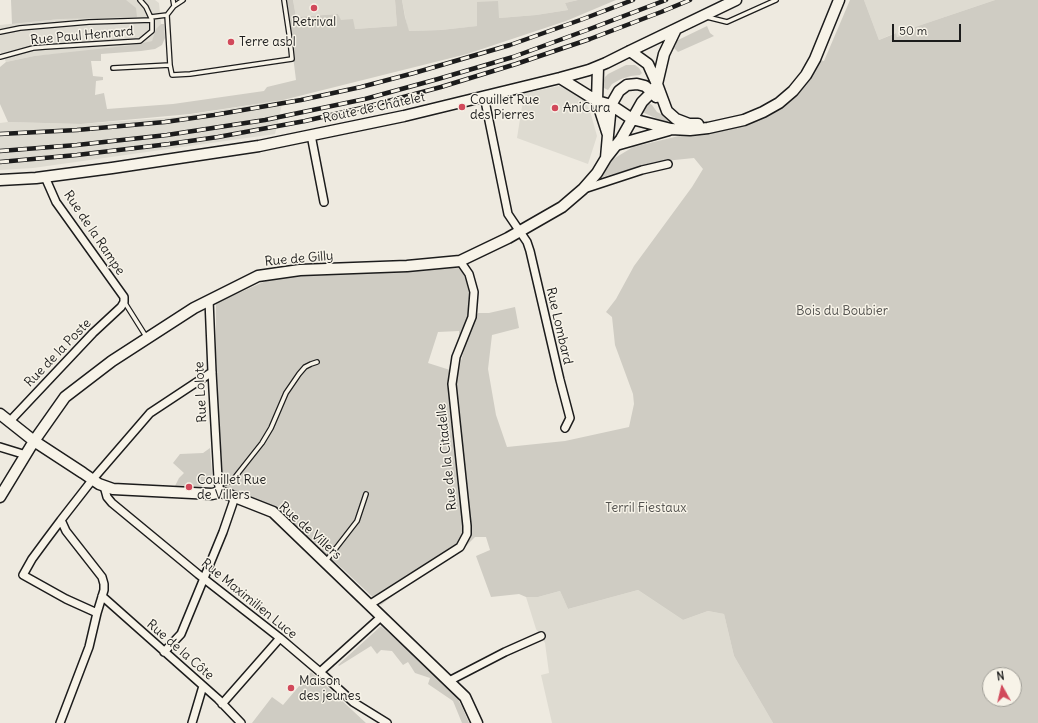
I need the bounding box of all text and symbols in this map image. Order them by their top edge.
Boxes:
marker: Retrival [309,3,319,13]
place label: Retrival [292,14,336,30]
scale bar [894,16,963,42]
text: 50 m [899,23,927,38]
street label: Rue Paul Henrard [30,24,134,48]
place label: Terre asbl [239,34,296,50]
marker: Terre asbl [226,37,236,47]
street label: Route de Châtelet [321,90,427,126]
place label: Couillet Rue des Pierres [470,92,539,123]
place label: AniCura [563,100,610,116]
marker: Couillet Rue des Pierres [457,102,467,112]
marker: AniCura [550,103,560,113]
street label: Rue de la Rampe [60,188,128,278]
street label: Rue de Gilly [264,248,334,270]
street label: Rue Lombard [543,286,575,366]
park label: Bois du Boubier [796,303,888,319]
street label: Rue de la Poste [22,316,94,390]
street label: Rue Lolote [192,361,210,423]
street label: Rue de la Citadelle [434,403,460,511]
place label: Couillet Rue de Villers [197,472,266,503]
marker: Couillet Rue de Villers [184,482,194,492]
street label: Rue de Villers [276,499,344,563]
park label: Terril Fiestaux [605,500,687,516]
street label: Rue Maximilien Luce [198,556,300,642]
street label: Rue de la Côte [143,617,217,683]
north arrow [982,667,1022,707]
text: N [996,669,1005,684]
place label: Maison des jeunes [299,673,361,704]
marker: Maison des jeunes [286,683,296,693]

